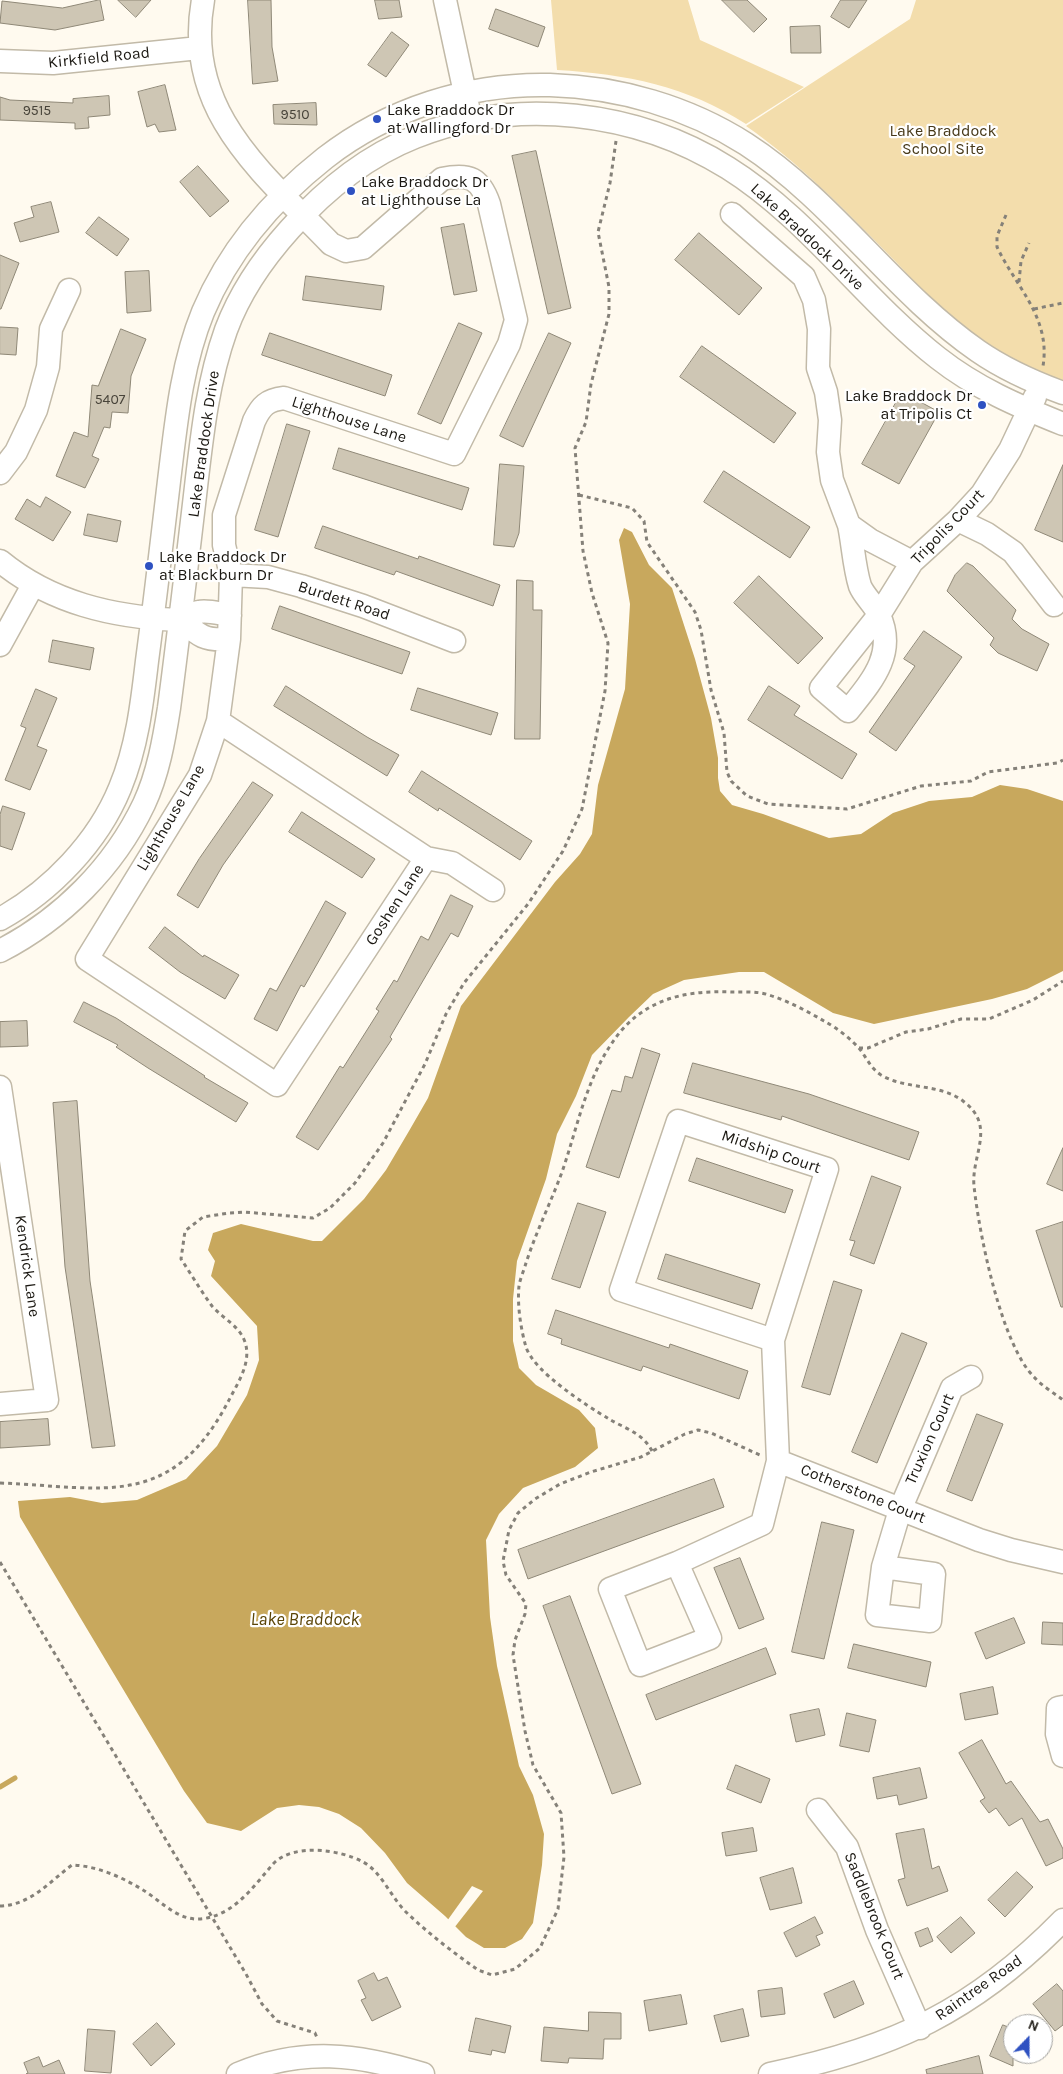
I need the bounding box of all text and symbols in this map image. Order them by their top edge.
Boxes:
street label: Kirkfield Road [47,43,151,73]
place label: Lake Braddock Dr at Wallingford Dr [387,100,514,138]
house number: 9515 [23,103,51,119]
house number: 9510 [281,107,309,123]
marker: Lake Braddock Dr at Wallingford Dr [371,113,383,125]
park label: Lake Braddock School Site [890,121,996,159]
place label: Lake Braddock Dr at Lighthouse La [361,172,488,210]
street label: Lake Braddock Drive [746,180,868,294]
marker: Lake Braddock Dr at Lighthouse La [345,185,357,197]
street label: Lake Braddock Drive [184,369,224,519]
place label: Lake Braddock Dr at Tripolis Ct [845,386,972,424]
house number: 5407 [95,392,125,408]
street label: Lighthouse Lane [289,392,409,448]
marker: Lake Braddock Dr at Tripolis Ct [976,399,988,411]
street label: Tripolis Court [907,485,989,569]
place label: Lake Braddock Dr at Blackburn Dr [159,547,286,585]
marker: Lake Braddock Dr at Blackburn Dr [143,560,155,572]
street label: Burdett Road [295,577,393,625]
street label: Lighthouse Lane [133,761,209,875]
street label: Goshen Lane [362,861,428,949]
street label: Midship Court [719,1126,823,1178]
street label: Kendrick Lane [10,1214,44,1318]
street label: Truxion Court [901,1391,959,1487]
street label: Cotherstone Court [798,1460,928,1528]
water label: Lake Braddock [251,1609,359,1631]
street label: Saddlebrook Court [840,1849,908,1983]
street label: Raintree Road [932,1951,1026,2025]
north arrow [1003,2014,1053,2064]
text: N [1026,2016,1041,2035]

